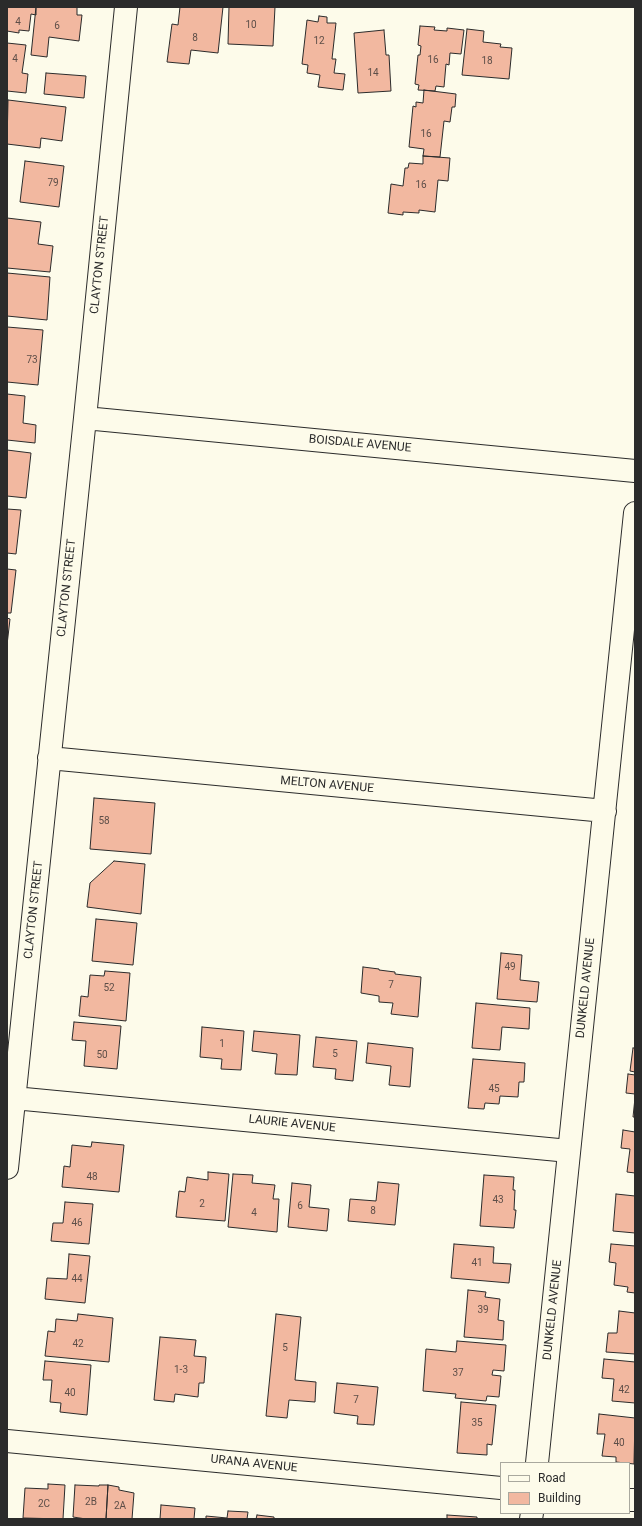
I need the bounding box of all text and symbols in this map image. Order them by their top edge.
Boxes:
house number: 4 [15,16,21,28]
house number: 10 [245,19,257,31]
house number: 6 [54,20,60,32]
house number: 8 [192,32,198,44]
house number: 12 [313,35,325,47]
house number: 4 [12,53,18,65]
house number: 16 [427,54,439,66]
house number: 18 [481,55,493,67]
house number: 14 [367,67,379,79]
house number: 16 [420,128,432,140]
house number: 79 [47,177,59,189]
house number: 16 [415,179,427,191]
street label: CLAYTON STREET [88,215,112,315]
house number: 73 [26,354,38,366]
street label: BOISDALE AVENUE [308,432,412,456]
street label: CLAYTON STREET [55,538,79,638]
street label: MELTON AVENUE [280,774,374,796]
house number: 58 [98,815,110,827]
street label: CLAYTON STREET [22,860,46,960]
street label: DUNKELD AVENUE [574,937,598,1039]
house number: 49 [504,961,516,973]
house number: 7 [388,979,394,991]
house number: 52 [103,982,115,994]
house number: 1 [219,1038,225,1050]
house number: 5 [332,1048,338,1060]
house number: 50 [96,1049,108,1061]
house number: 45 [488,1083,500,1095]
street label: LAURIE AVENUE [248,1112,336,1136]
house number: 48 [86,1171,98,1183]
house number: 43 [492,1194,504,1206]
house number: 2 [199,1198,205,1210]
house number: 6 [297,1200,303,1212]
house number: 8 [370,1205,376,1217]
house number: 4 [251,1207,257,1219]
house number: 46 [71,1217,83,1229]
house number: 41 [471,1257,483,1269]
street label: DUNKELD AVENUE [541,1259,565,1361]
house number: 44 [71,1273,83,1285]
house number: 39 [477,1304,489,1316]
house number: 42 [72,1338,84,1350]
house number: 5 [282,1342,288,1354]
house number: 1-3 [174,1364,188,1376]
house number: 37 [452,1367,464,1379]
house number: 42 [618,1384,630,1396]
house number: 40 [64,1387,76,1399]
house number: 7 [353,1394,359,1406]
house number: 35 [471,1417,483,1429]
house number: 40 [613,1437,625,1449]
street label: URANA AVENUE [210,1452,298,1476]
legend [500,1462,630,1514]
text: Road [538,1471,566,1485]
text: Building [538,1491,581,1505]
house number: 2B [85,1496,97,1508]
house number: 2C [38,1498,50,1510]
house number: 2A [114,1500,126,1512]

